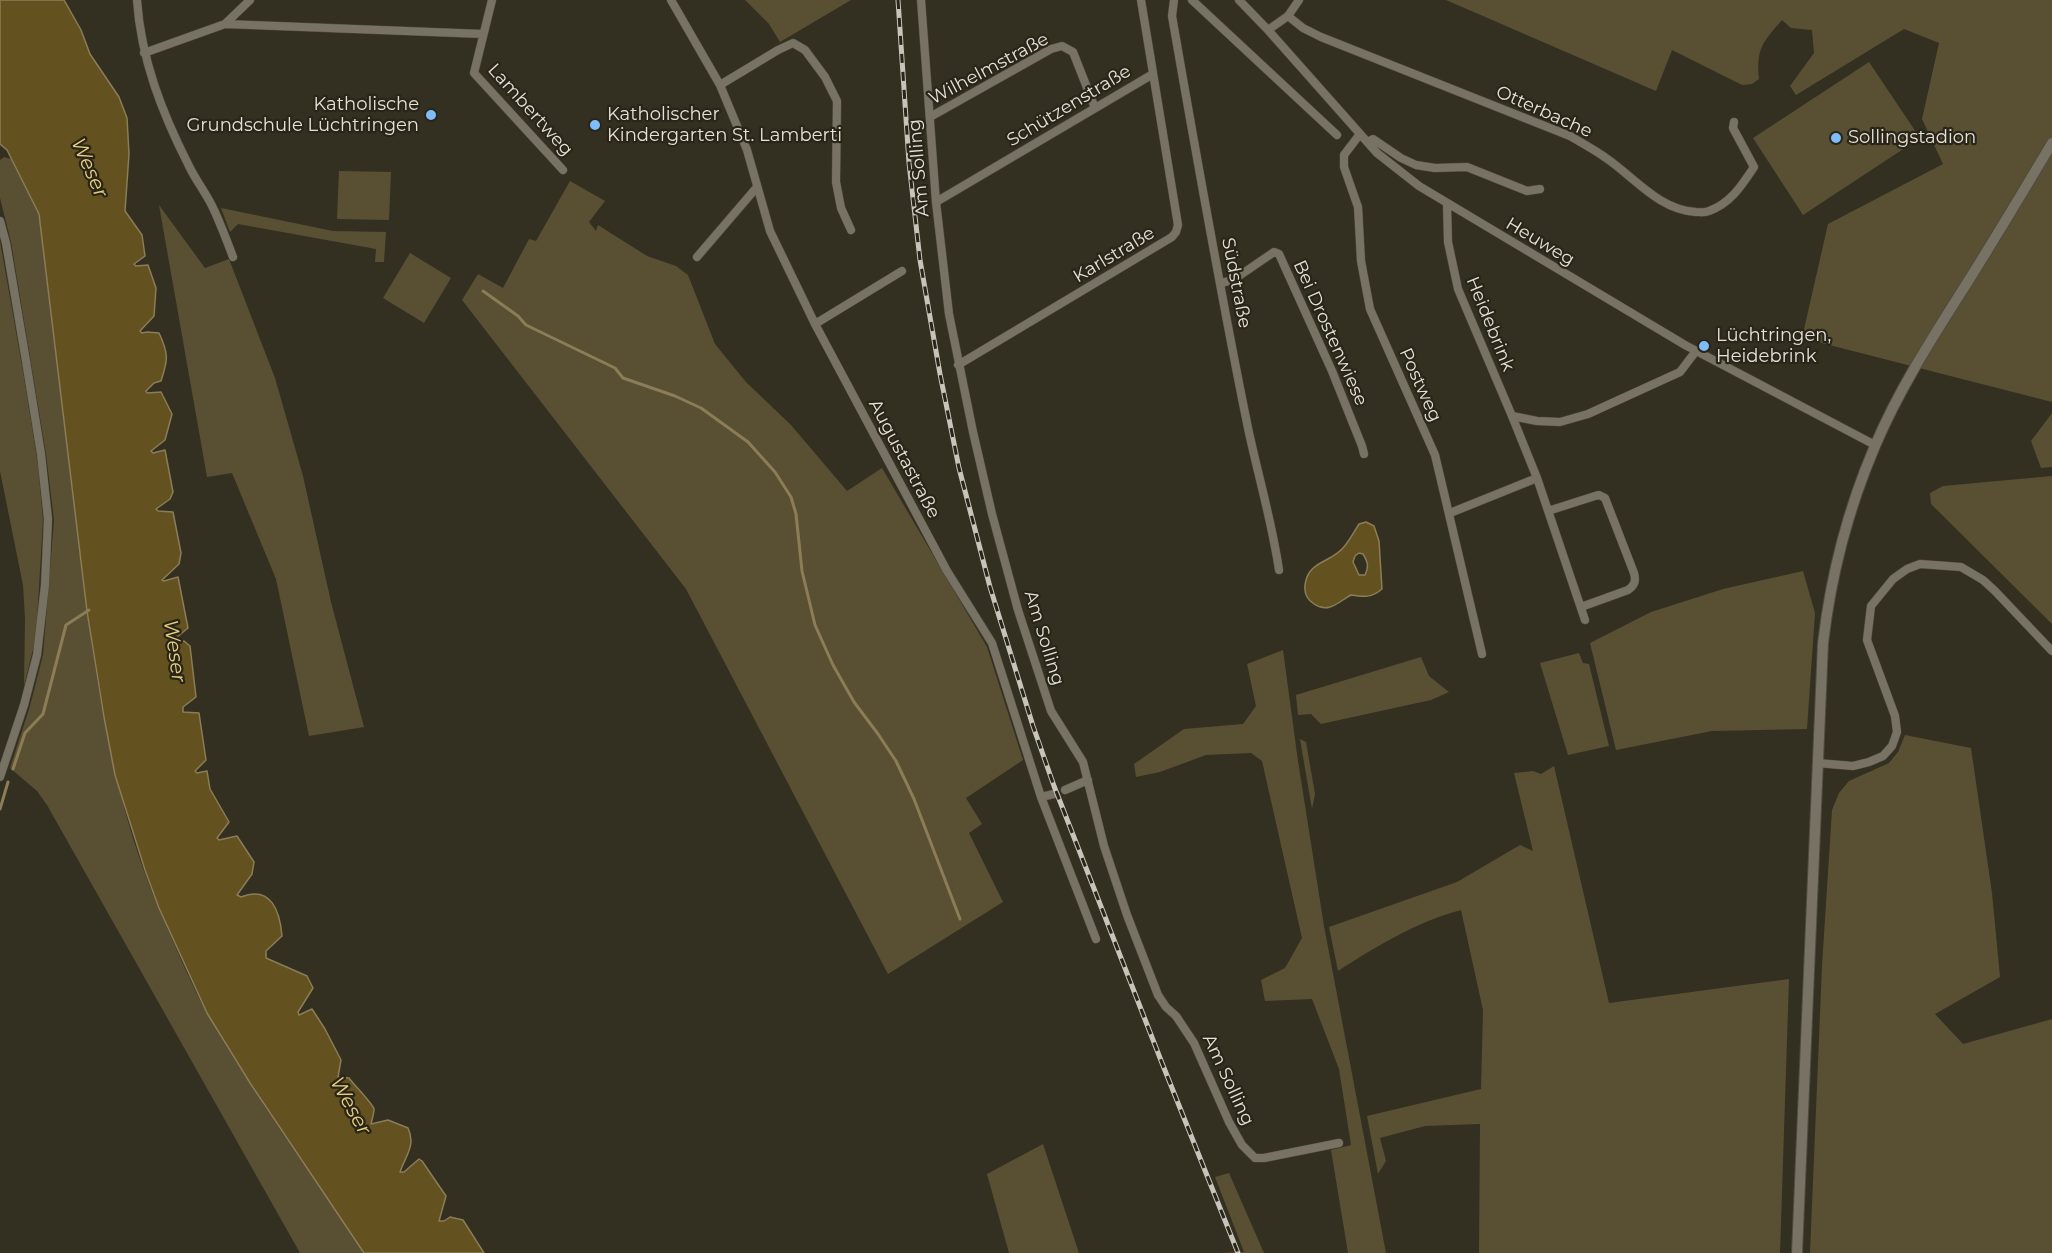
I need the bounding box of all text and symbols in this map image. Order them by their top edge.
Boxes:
street label: Wilhelmstraße [925,28,1053,110]
street label: Lambertweg [483,59,577,161]
street label: Schützenstraße [1003,60,1135,152]
street label: Otterbache [1493,81,1595,143]
place label: Katholische Grundschule Lüchtringen [186,94,419,136]
place label: Katholischer Kindergarten St. Lamberti [607,104,842,146]
marker: Katholische Grundschule Lüchtringen [424,108,438,122]
marker: Katholischer Kindergarten St. Lamberti [588,118,602,132]
street label: Am Solling [904,118,934,218]
place label: Sollingstadion [1848,127,1976,149]
marker: Sollingstadion [1829,131,1843,145]
water label: Weser [65,134,113,202]
street label: Heuweg [1502,213,1578,271]
street label: Karlstraße [1069,222,1159,288]
street label: Südstraße [1217,236,1255,330]
street label: Bei Drostenwiese [1288,257,1372,409]
street label: Heidebrink [1461,273,1519,375]
place label: Lüchtringen, Heidebrink [1716,325,1831,368]
marker: Lüchtringen, Heidebrink [1697,339,1711,353]
street label: Postweg [1394,345,1446,425]
street label: Augustastraße [864,396,944,522]
street label: Am Solling [1019,588,1069,688]
water label: Weser [158,618,190,684]
street label: Am Solling [1197,1031,1259,1129]
water label: Weser [324,1073,376,1139]

